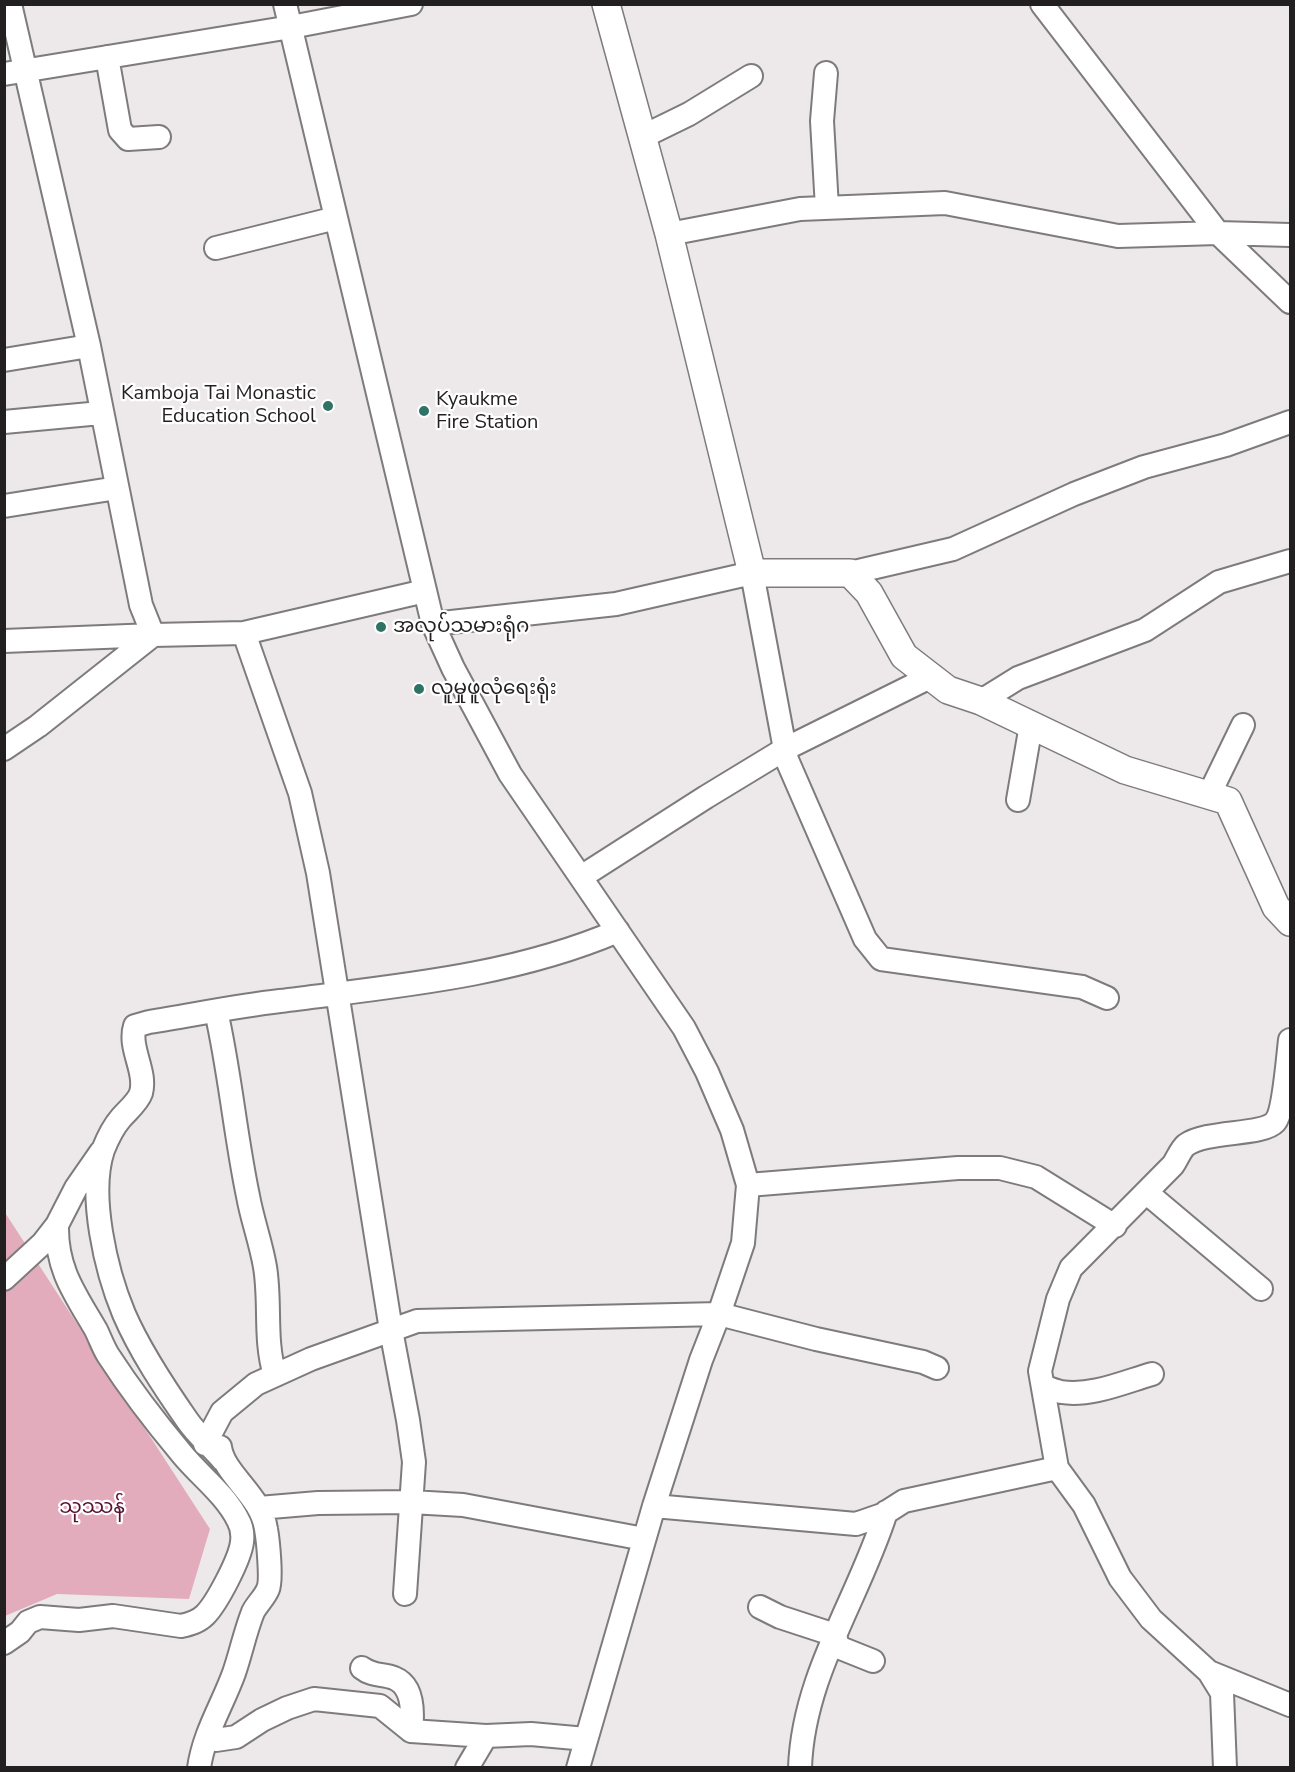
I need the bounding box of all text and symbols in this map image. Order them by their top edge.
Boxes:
place label: Kamboja Tai Monastic Education School [121,382,316,429]
place label: Kyaukme Fire Station [436,388,538,435]
marker: Kamboja Tai Monastic Education School [321,399,335,413]
marker: Kyaukme Fire Station [417,404,431,418]
place label: အလုပ်သမားရုံဂ [393,615,529,639]
marker: အလုပ်သမားရုံဂ [374,620,388,634]
place label: လူမှုဖူလုံရေးရုံး [431,677,557,701]
marker: လူမှုဖူလုံရေးရုံး [412,682,426,696]
park label: သုဿန် [59,1496,125,1520]

